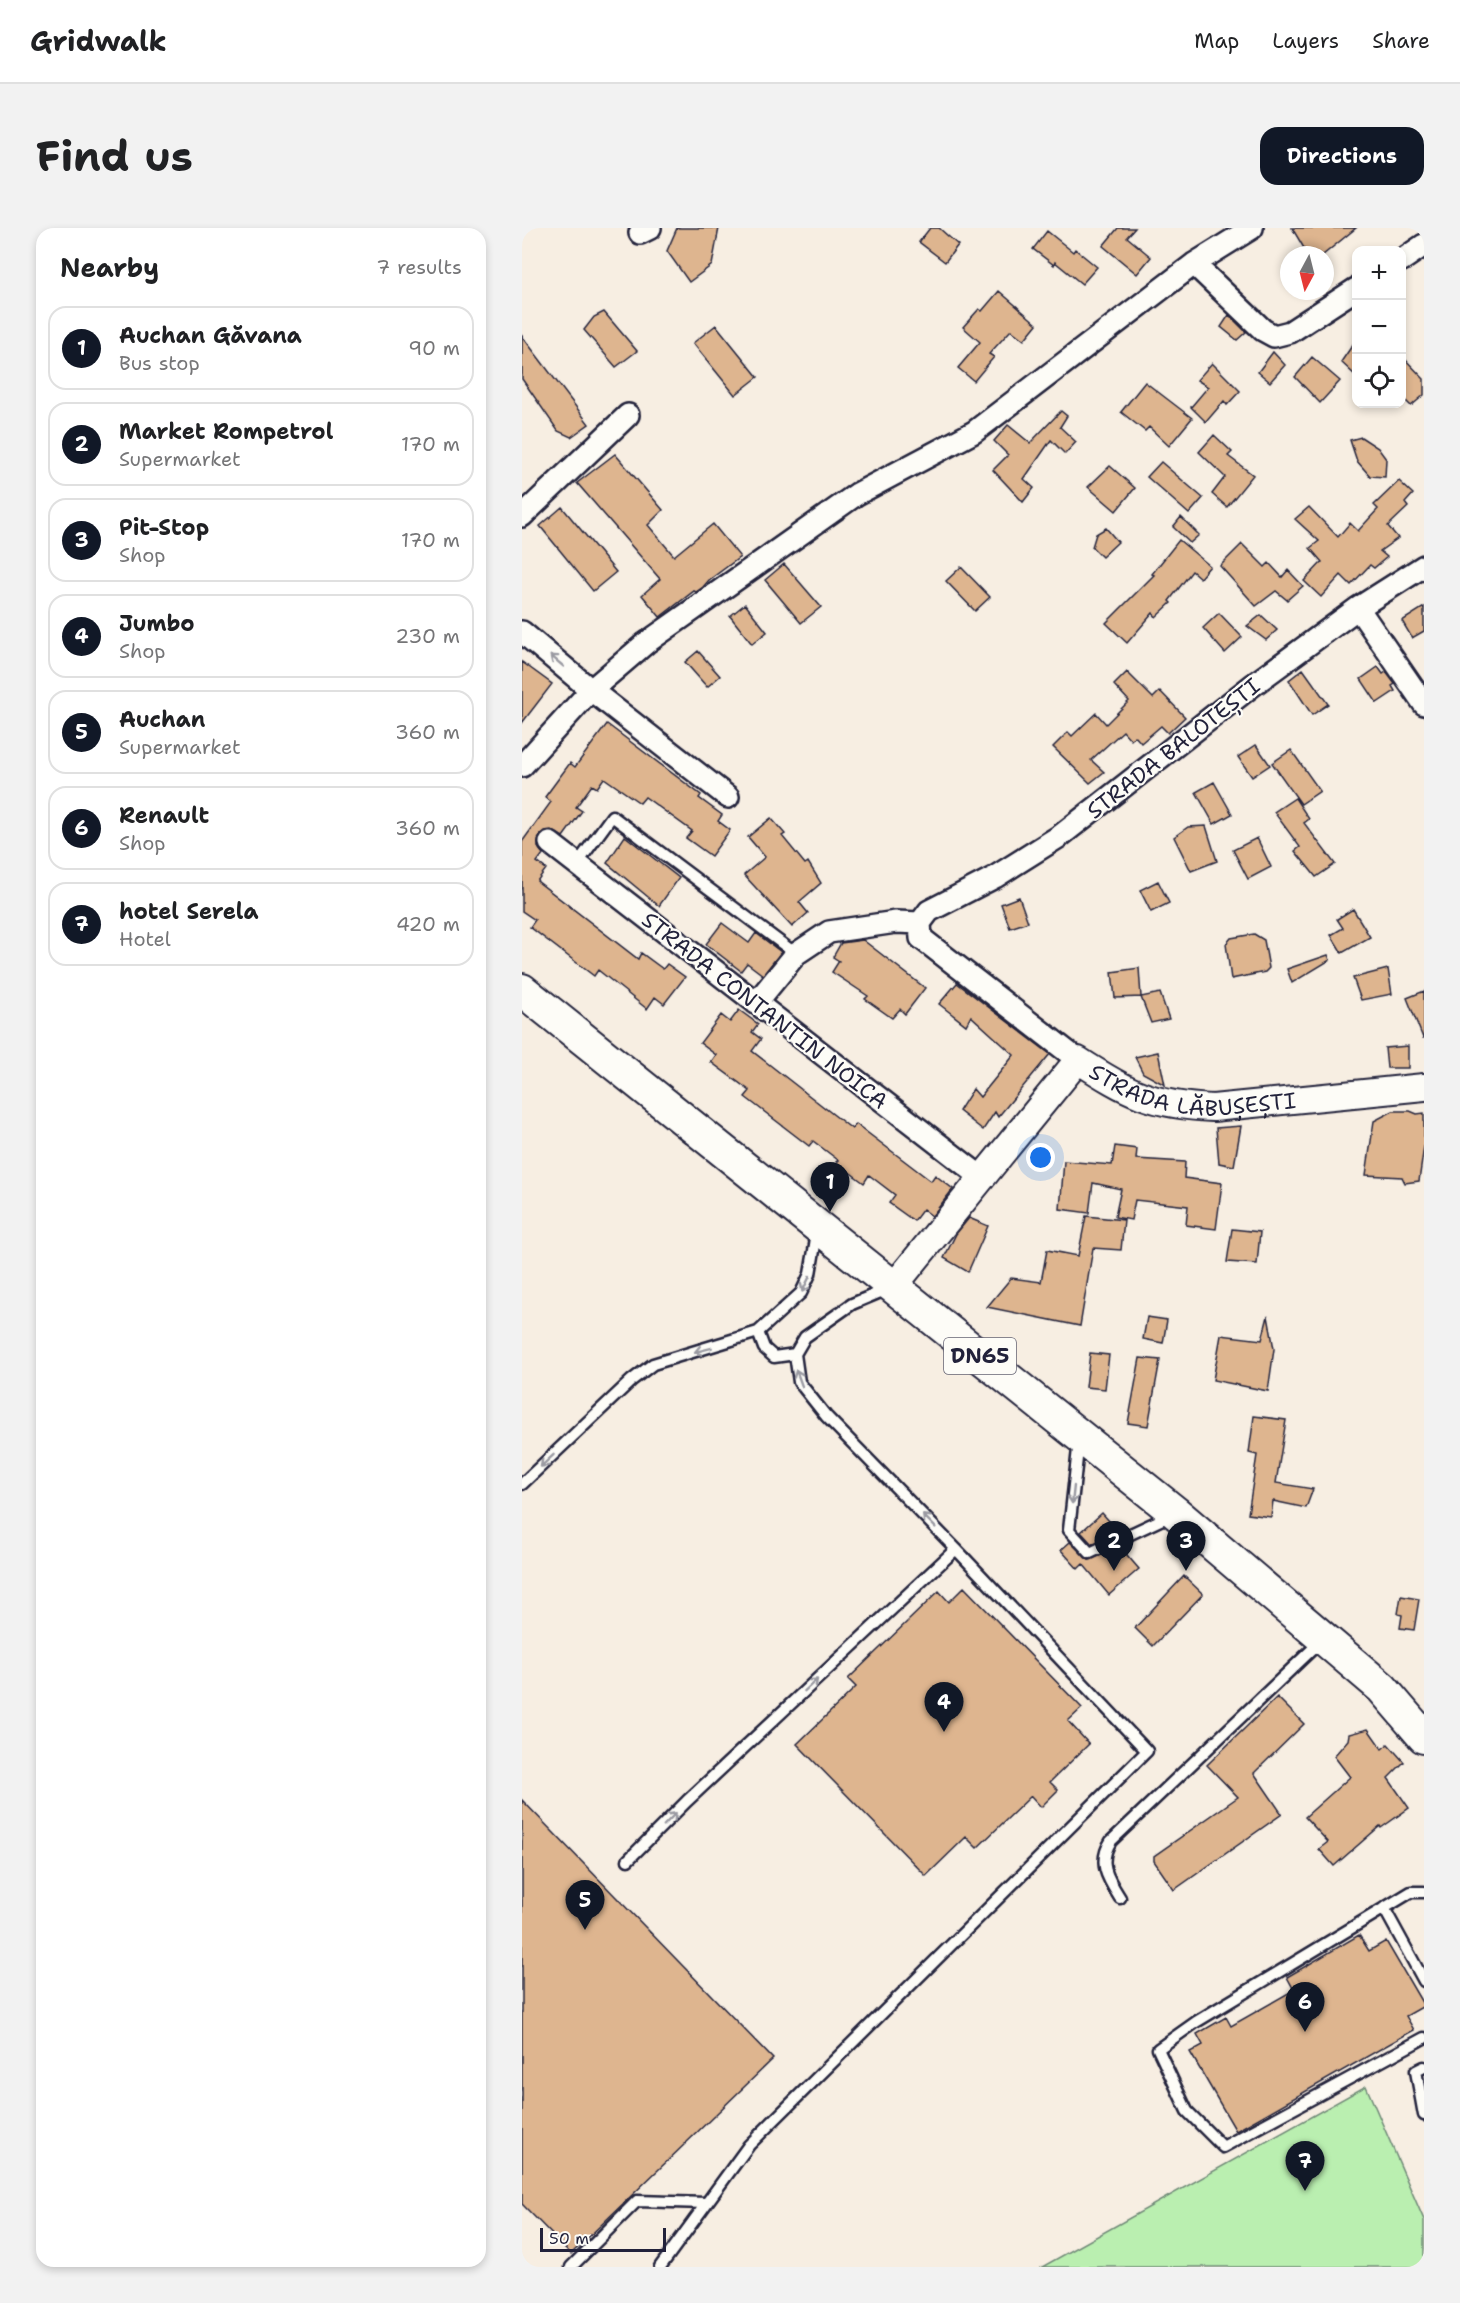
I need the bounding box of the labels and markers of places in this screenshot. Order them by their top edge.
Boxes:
pin: 1 [810,1162,850,1212]
pin: 2 [1094,1522,1134,1571]
pin: 3 [1166,1522,1206,1571]
pin: 4 [924,1682,964,1732]
pin: 5 [566,1880,604,1930]
pin: 6 [1286,1982,1324,2032]
pin: 7 [1286,2142,1324,2191]

